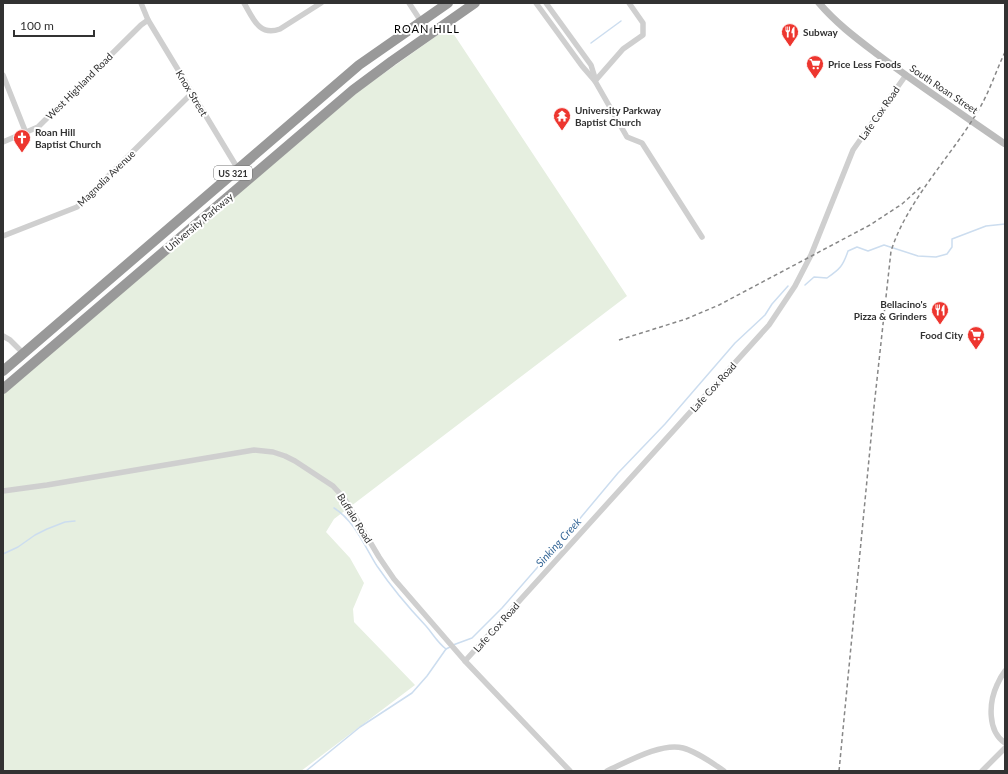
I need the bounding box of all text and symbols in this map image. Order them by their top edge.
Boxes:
scale bar [14,12,94,38]
text: 100 m [20,18,54,33]
district label: ROAN HILL [394,22,460,35]
restaurant icon: Subway [780,22,800,47]
place label: Subway [803,26,839,38]
street label: West Highland Road [43,50,115,122]
supermarket icon: Price Less Foods [805,54,825,79]
place label: Price Less Foods [828,58,902,70]
street label: South Roan Street [908,62,981,116]
street label: Knox Street [174,68,211,119]
street label: Lafe Cox Road [856,84,902,142]
place label: University Parkway Baptist Church [575,104,662,128]
temple icon: University Parkway Baptist Church [552,106,572,131]
place label: Roan Hill Baptist Church [35,126,101,150]
church icon: Roan Hill Baptist Church [12,128,32,153]
street label: Magnolia Avenue [75,147,137,209]
road number: US 321 [214,166,252,180]
street label: University Parkway [163,190,236,254]
place label: Bellacino's Pizza & Grinders [854,298,928,322]
restaurant icon: Bellacino's Pizza & Grinders [930,300,950,325]
supermarket icon: Food City [966,325,986,350]
place label: Food City [920,329,964,341]
street label: Lafe Cox Road [687,360,739,414]
street label: Buffalo Road [335,491,375,545]
water label: Sinking Creek [533,514,584,569]
street label: Lafe Cox Road [470,600,522,654]

